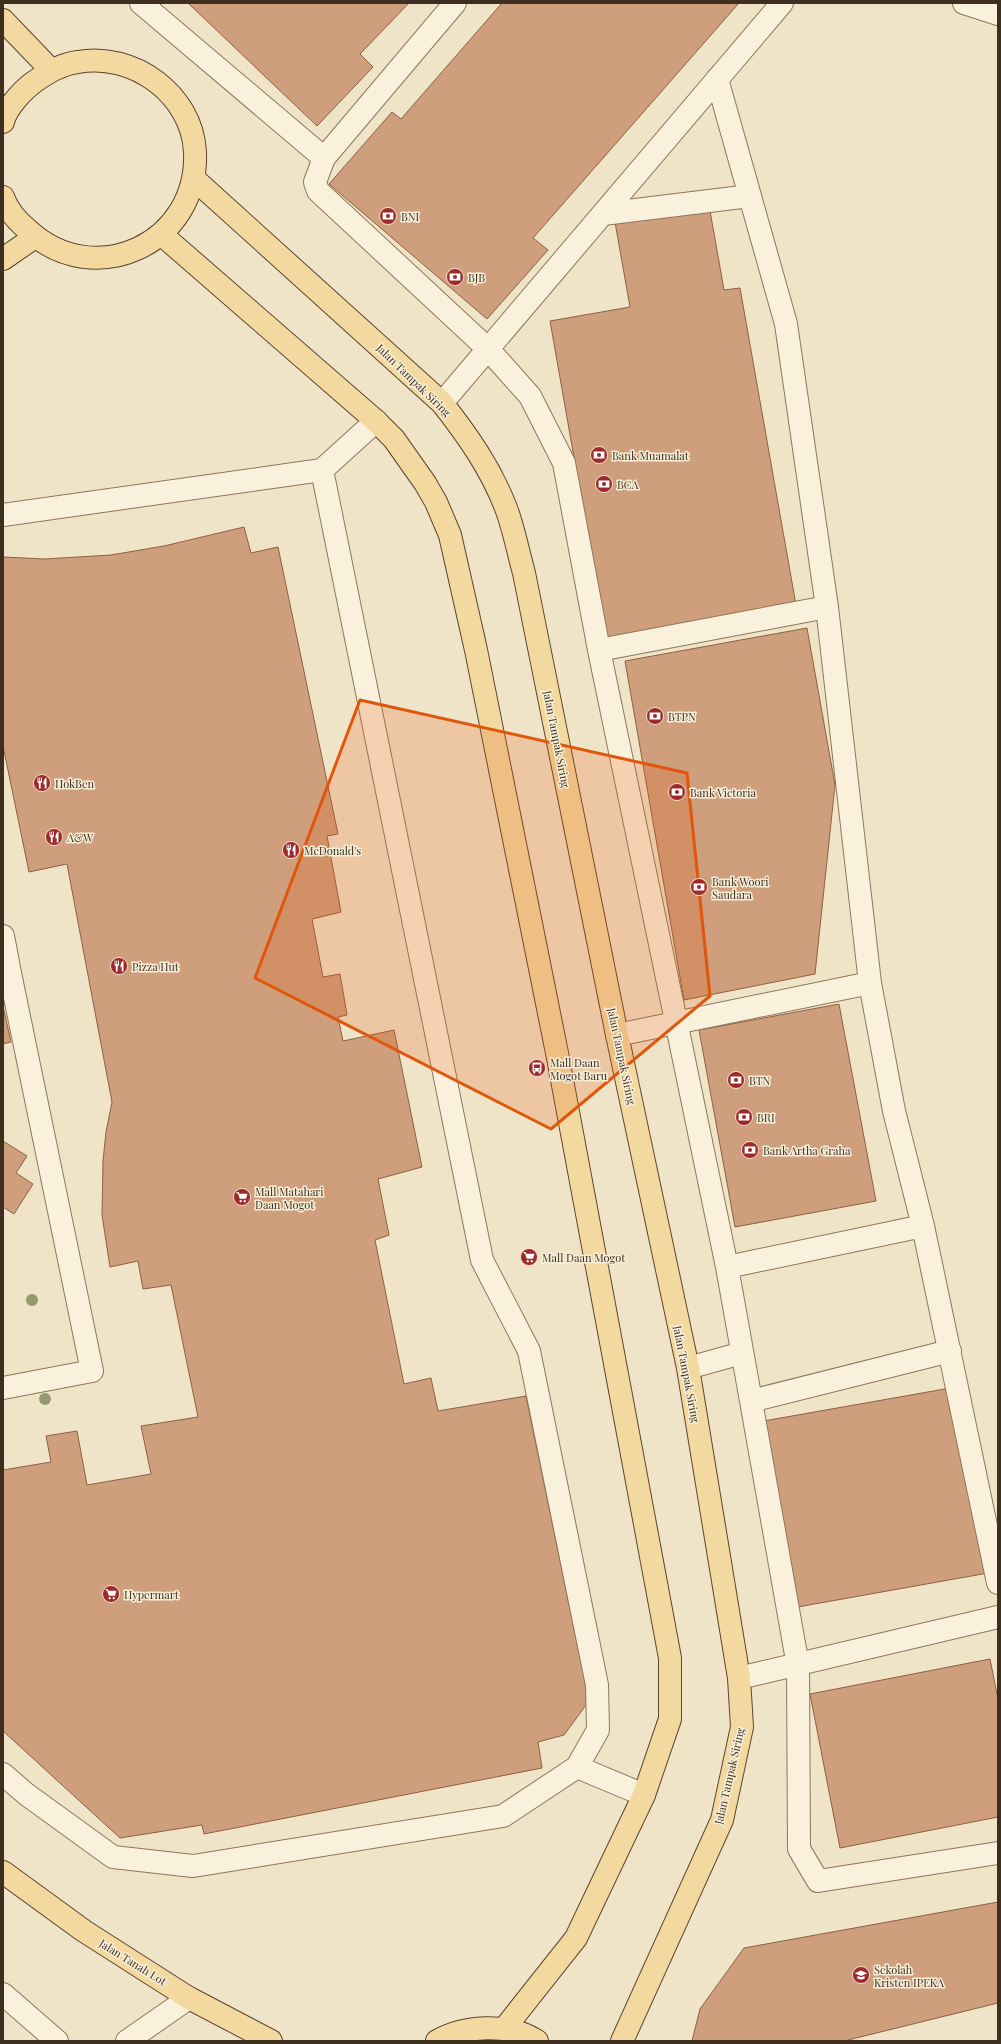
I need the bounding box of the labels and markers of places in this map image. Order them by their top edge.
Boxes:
bank icon: BNI [378,206,398,226]
place label: BNI [401,209,420,224]
bank icon: BJB [445,267,465,287]
place label: BJB [468,270,485,285]
bank icon: Bank Muamalat [589,445,609,465]
place label: Bank Muamalat [612,448,689,463]
bank icon: BCA [594,474,614,494]
place label: BCA [617,477,638,492]
bank icon: BTPN [645,706,665,726]
place label: BTPN [668,709,696,724]
restaurant icon: HokBen [32,773,52,793]
place label: HokBen [55,776,95,791]
bank icon: Bank Victoria [667,782,687,802]
place label: Bank Victoria [690,785,756,800]
restaurant icon: A&W [44,827,64,847]
place label: A&W [66,830,93,845]
restaurant icon: McDonald's [281,840,301,860]
place label: McDonald's [304,843,361,858]
place label: Bank Woori Saudara [712,874,769,902]
bank icon: Bank Woori Saudara [689,877,709,897]
restaurant icon: Pizza Hut [109,956,129,976]
place label: Pizza Hut [132,959,179,974]
place label: Mall Daan Mogot Baru [550,1055,608,1083]
bus stop icon: Mall Daan Mogot Baru [527,1058,547,1078]
bank icon: BTN [726,1070,746,1090]
place label: BTN [749,1073,771,1088]
bank icon: BRI [734,1107,754,1127]
place label: BRI [757,1110,775,1125]
bank icon: Bank Artha Graha [740,1140,760,1160]
place label: Bank Artha Graha [763,1143,851,1158]
place label: Mall Matahari Daan Mogot [255,1184,323,1212]
supermarket icon: Mall Matahari Daan Mogot [232,1187,252,1207]
supermarket icon: Mall Daan Mogot [519,1247,539,1267]
place label: Mall Daan Mogot [542,1250,625,1265]
supermarket icon: Hypermart [101,1584,121,1604]
place label: Hypermart [124,1587,179,1602]
place label: Sekolah Kristen IPEKA [874,1962,944,1990]
school or university icon: Sekolah Kristen IPEKA [851,1965,871,1985]

